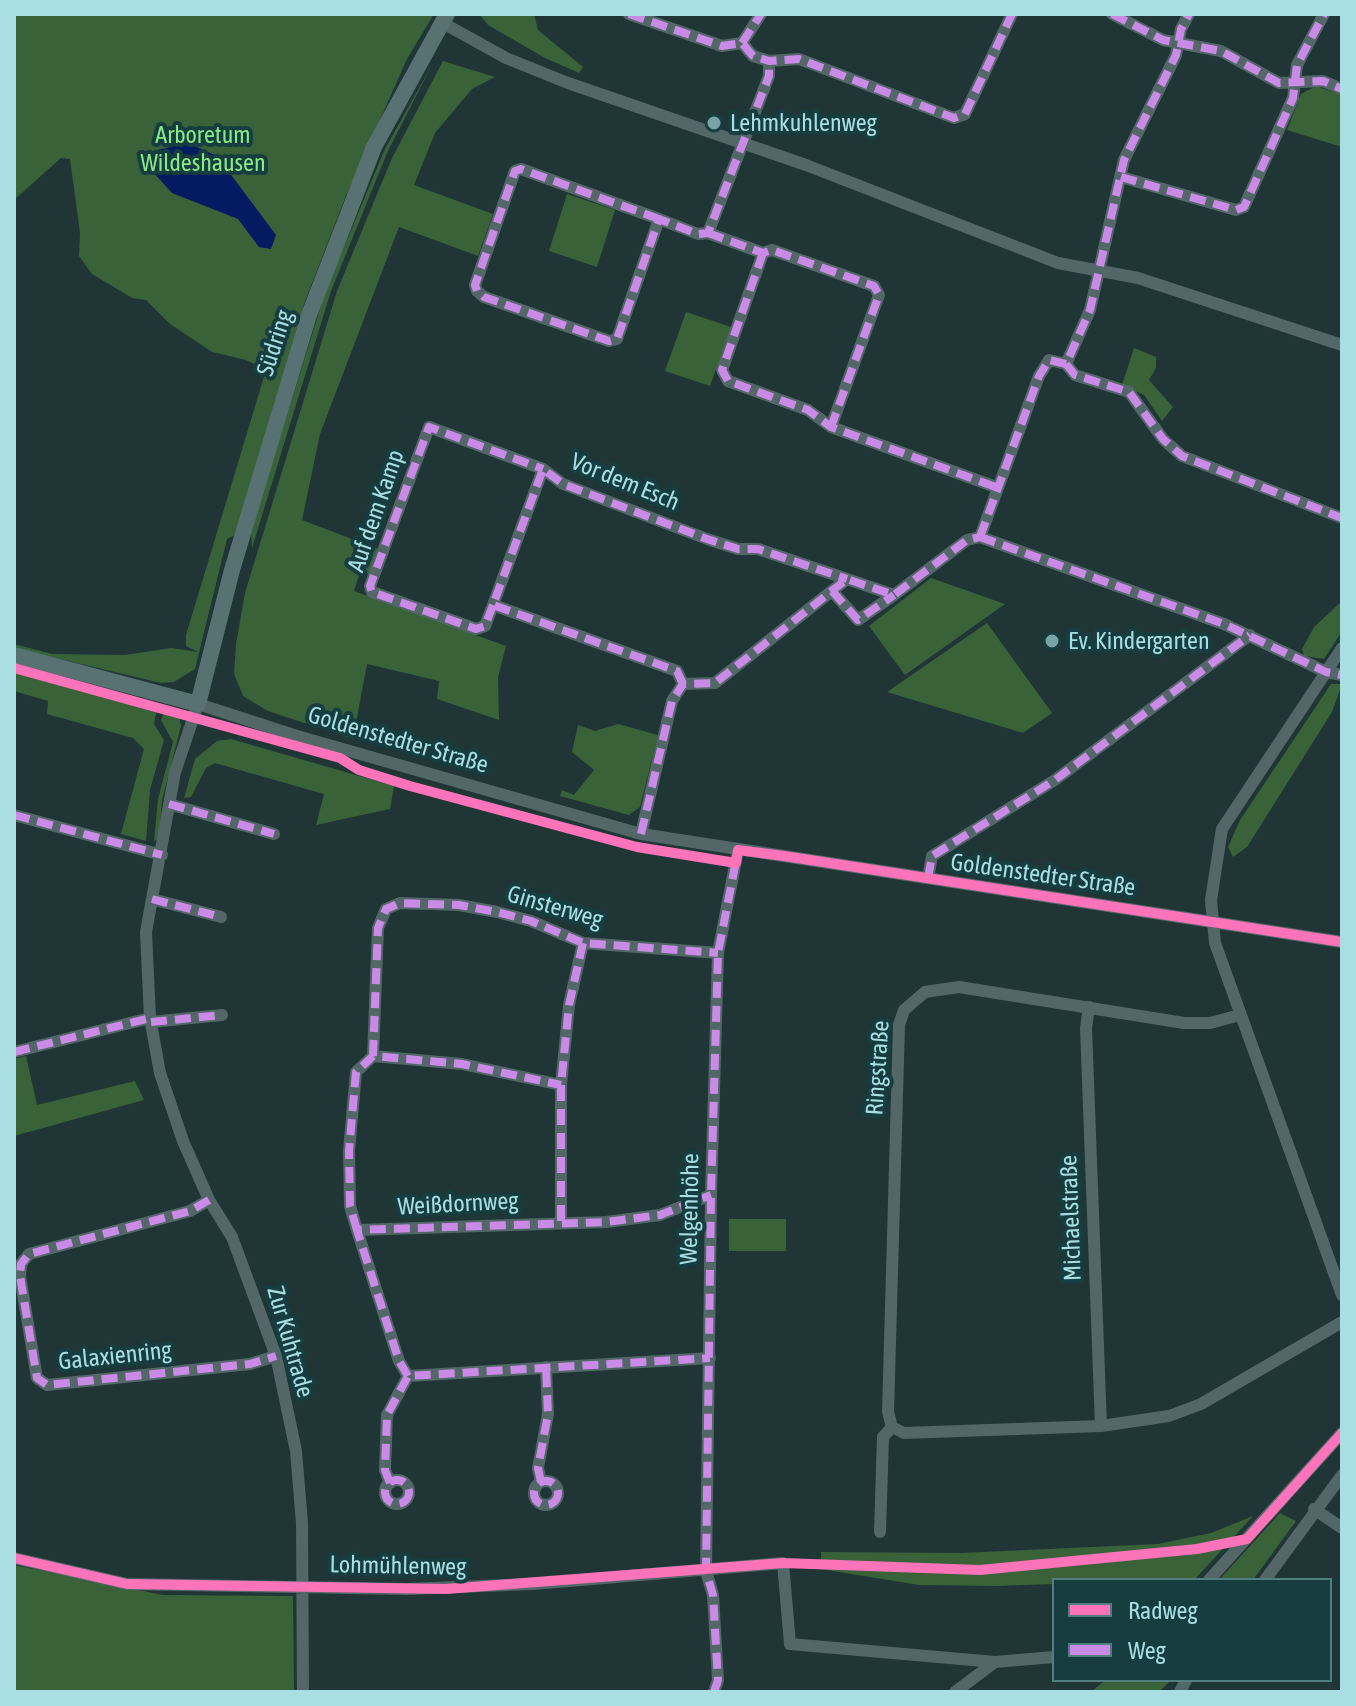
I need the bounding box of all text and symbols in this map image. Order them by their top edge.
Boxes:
place label: Lehmkuhlenweg [730,109,877,137]
marker: Lehmkuhlenweg [705,114,723,132]
park label: Arboretum Wildeshausen [140,121,266,177]
street label: Südring [251,306,299,380]
street label: Auf dem Kamp [342,446,410,576]
street label: Vor dem Esch [566,447,684,517]
place label: Ev. Kindergarten [1068,627,1210,655]
marker: Ev. Kindergarten [1043,632,1061,650]
street label: Goldenstedter Straße [305,700,491,780]
street label: Goldenstedter Straße [949,848,1137,902]
street label: Ginsterweg [504,880,606,934]
street label: Ringstraße [860,1020,896,1116]
street label: Welgenhöhe [675,1153,705,1265]
street label: Michaelstraße [1054,1155,1088,1281]
street label: Weißdornweg [397,1186,519,1222]
street label: Zur Kuhtrade [260,1283,320,1401]
street label: Galaxienring [57,1336,173,1376]
street label: Lohmühlenweg [329,1550,467,1582]
legend [1052,1578,1332,1682]
text: Radweg [1128,1597,1198,1624]
text: Weg [1128,1637,1166,1664]

